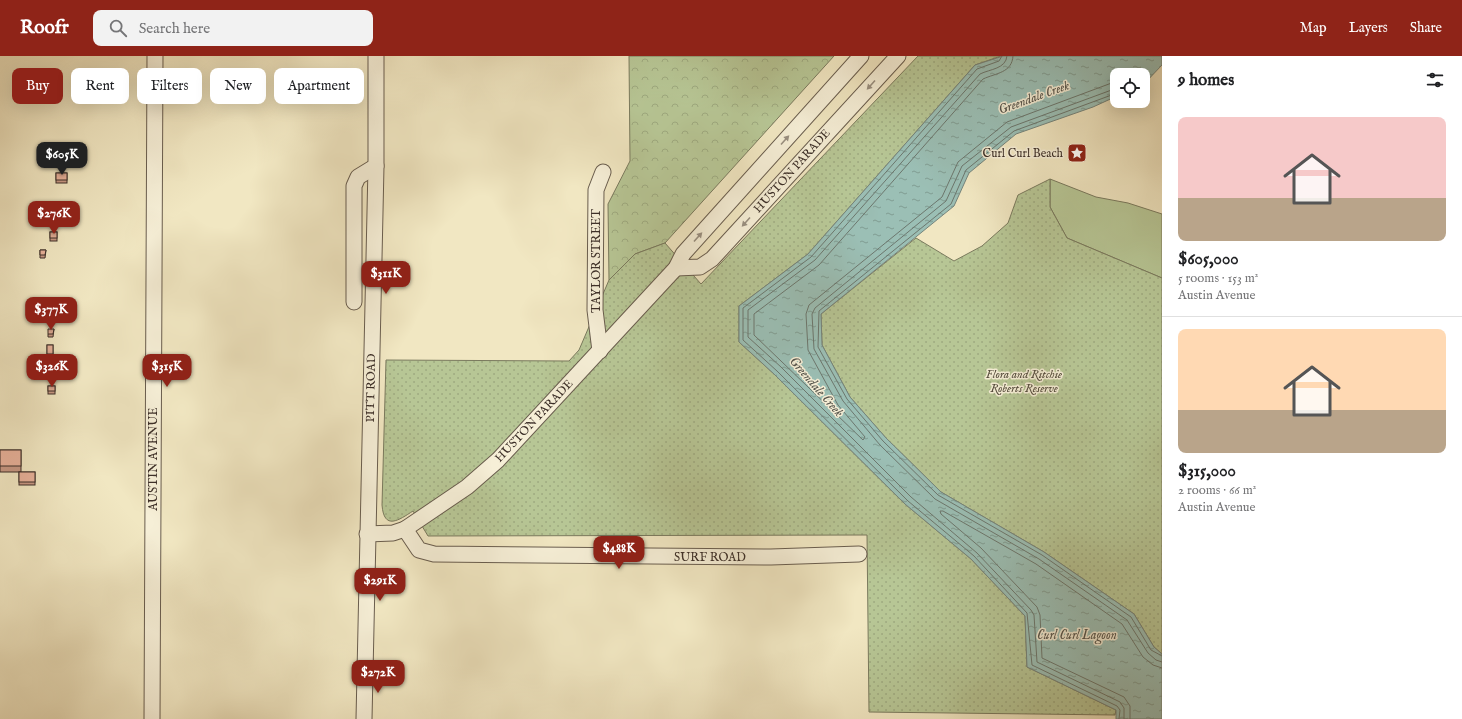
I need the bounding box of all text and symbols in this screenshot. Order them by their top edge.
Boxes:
search box [93,10,373,46]
text: Roofr [20,16,69,40]
icon: search [107,17,129,39]
text: Search here [139,19,210,38]
text: Map [1300,19,1327,37]
text: Layers [1349,19,1388,37]
text: Share [1410,19,1442,37]
chip: Buy [12,68,63,104]
chip: Rent [71,68,129,104]
chip: Filters [137,68,202,104]
chip: New [210,68,266,104]
chip: Apartment [274,68,364,104]
map controls [1110,68,1150,108]
button: locate [1110,68,1150,108]
icon: filters [1424,69,1446,91]
text: 9 homes [1178,70,1234,91]
water label: Greendale Creek [996,77,1073,119]
one-way arrow [867,80,876,90]
street label: HUSTON PARADE [750,126,834,216]
one-way arrow [780,135,790,145]
pin: $605K [34,142,90,176]
place icon: Curl Curl Beach [1066,142,1088,164]
icon: home [1276,143,1348,215]
text: $605K [45,146,79,163]
place label: Curl Curl Beach [983,146,1064,161]
pin: $276K [26,201,82,235]
text: $276K [37,205,71,222]
street label: TAYLOR STREET [589,209,604,313]
one-way arrow [741,217,750,227]
one-way arrow [693,232,702,241]
text: $605,000 [1178,249,1239,270]
pin: $311K [358,261,414,295]
text: $311K [370,265,402,282]
text: 5 rooms · 153 m² [1178,270,1258,287]
text: Austin Avenue [1178,287,1256,304]
pin: $377K [23,297,79,331]
text: $377K [34,301,68,318]
street label: PITT ROAD [363,353,379,422]
water label: Greendale Creek [785,353,847,421]
pin: $326K [24,354,80,388]
pin: $315K [139,354,195,388]
icon: home [1276,355,1348,427]
text: $326K [35,358,69,375]
text: $315K [151,358,183,375]
park label: Flora and Ritchie Roberts Reserve [986,367,1062,396]
street label: HUSTON PARADE [492,376,576,466]
street label: AUSTIN AVENUE [146,407,161,512]
text: $315,000 [1178,461,1236,482]
text: 2 rooms · 66 m² [1178,482,1256,499]
text: Austin Avenue [1178,499,1256,516]
pin: $488K [591,536,647,570]
text: $488K [602,540,636,557]
street label: SURF ROAD [674,550,746,565]
pin: $291K [352,568,408,602]
text: $291K [363,572,397,589]
water label: Curl Curl Lagoon [1037,627,1117,645]
pin: $272K [350,660,406,694]
text: $272K [361,664,395,681]

